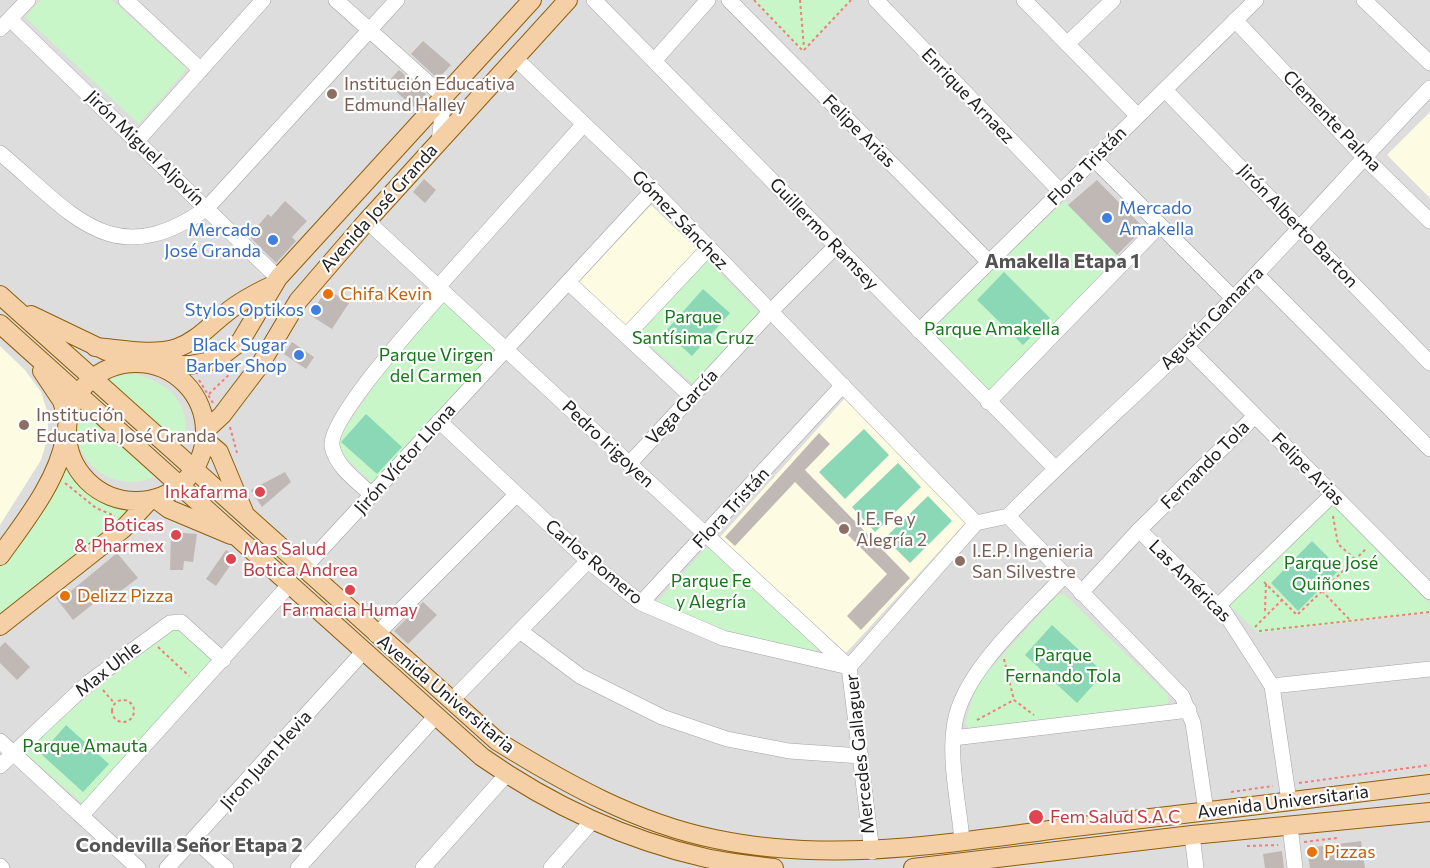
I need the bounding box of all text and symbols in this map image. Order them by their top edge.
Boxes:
street label: Enrique Arnaez [917,44,1019,148]
street label: Clemente Palma [1278,66,1386,176]
place label: Institución Educativa Edmund Halley [344,73,515,116]
street label: Jirón Miguel Aljovín [81,86,209,210]
marker: Institución Educativa Edmund Halley [325,87,339,101]
street label: Felipe Arias [818,90,900,172]
street label: Flora Tristán [1043,122,1131,210]
street label: Avenida José Granda [316,139,442,277]
street label: Jirón Alberto Barton [1233,160,1363,292]
street label: Gómez Sánchez [627,166,733,274]
street label: Guillermo Ramsey [765,173,883,295]
place label: Mercado Amakella [1119,197,1194,240]
marker: Mercado Amakella [1100,211,1114,225]
place label: Mercado José Granda [164,219,261,262]
marker: Mercado José Granda [266,233,280,247]
district label: Amakella Etapa 1 [984,249,1140,273]
street label: Agustín Gamarra [1156,262,1268,374]
place label: Chifa Kevin [340,283,432,305]
marker: Chifa Kevin [321,287,335,301]
place label: Stylos Optikos [185,299,304,321]
marker: Stylos Optikos [309,303,323,317]
park label: Parque Santísima Cruz [632,306,754,348]
park label: Parque Amakella [924,318,1060,340]
place label: Black Sugar Barber Shop [186,334,287,376]
park label: Parque Virgen del Carmen [379,344,493,386]
marker: Black Sugar Barber Shop [292,348,306,362]
street label: Vega García [642,365,722,449]
street label: Pedro Irigoyen [558,396,658,492]
street label: Jirón Víctor Llona [350,399,460,519]
place label: Institución Educativa José Granda [36,404,216,446]
street label: Fernando Tola [1156,416,1254,514]
marker: Institución Educativa José Granda [17,418,31,432]
street label: Felipe Arias [1267,428,1349,510]
street label: Flora Tristán [688,463,774,553]
place label: Inkafarma [165,481,248,503]
marker: Inkafarma [253,485,267,499]
place label: I.E. Fe y Alegría 2 [856,508,927,550]
place label: Boticas & Pharmex [74,514,164,556]
street label: Carlos Romero [541,515,647,609]
marker: I.E. Fe y Alegría 2 [837,522,851,536]
marker: Boticas & Pharmex [169,528,183,542]
street label: Las Américas [1144,535,1236,627]
place label: Mas Salud Botica Andrea [243,538,358,580]
place label: I.E.P. Ingenieria San Silvestre [972,540,1093,582]
marker: Mas Salud Botica Andrea [224,552,238,566]
park label: Parque José Quiñones [1284,552,1378,594]
marker: I.E.P. Ingenieria San Silvestre [953,554,967,568]
park label: Parque Fe y Alegría [671,570,751,612]
marker: Farmacia Humay [343,583,357,597]
place label: Delizz Pizza [77,585,174,607]
marker: Delizz Pizza [58,589,72,603]
place label: Farmacia Humay [282,599,418,621]
street label: Avenida Universitaria [373,630,519,758]
street label: Max Uhle [71,637,145,701]
park label: Parque Fernando Tola [1005,644,1121,686]
street label: Mercedes Gallaguer [841,673,879,835]
street label: Jiron Juan Hevia [216,706,316,814]
park label: Parque Amauta [22,735,148,757]
street label: Avenida Universitaria [1196,781,1370,823]
place label: Fem Salud S.A.C [1050,806,1180,828]
marker: Fem Salud S.A.C [1027,808,1045,826]
district label: Condevilla Señor Etapa 2 [75,833,303,857]
place label: Pizzas [1324,841,1375,863]
marker: Pizzas [1305,845,1319,859]

